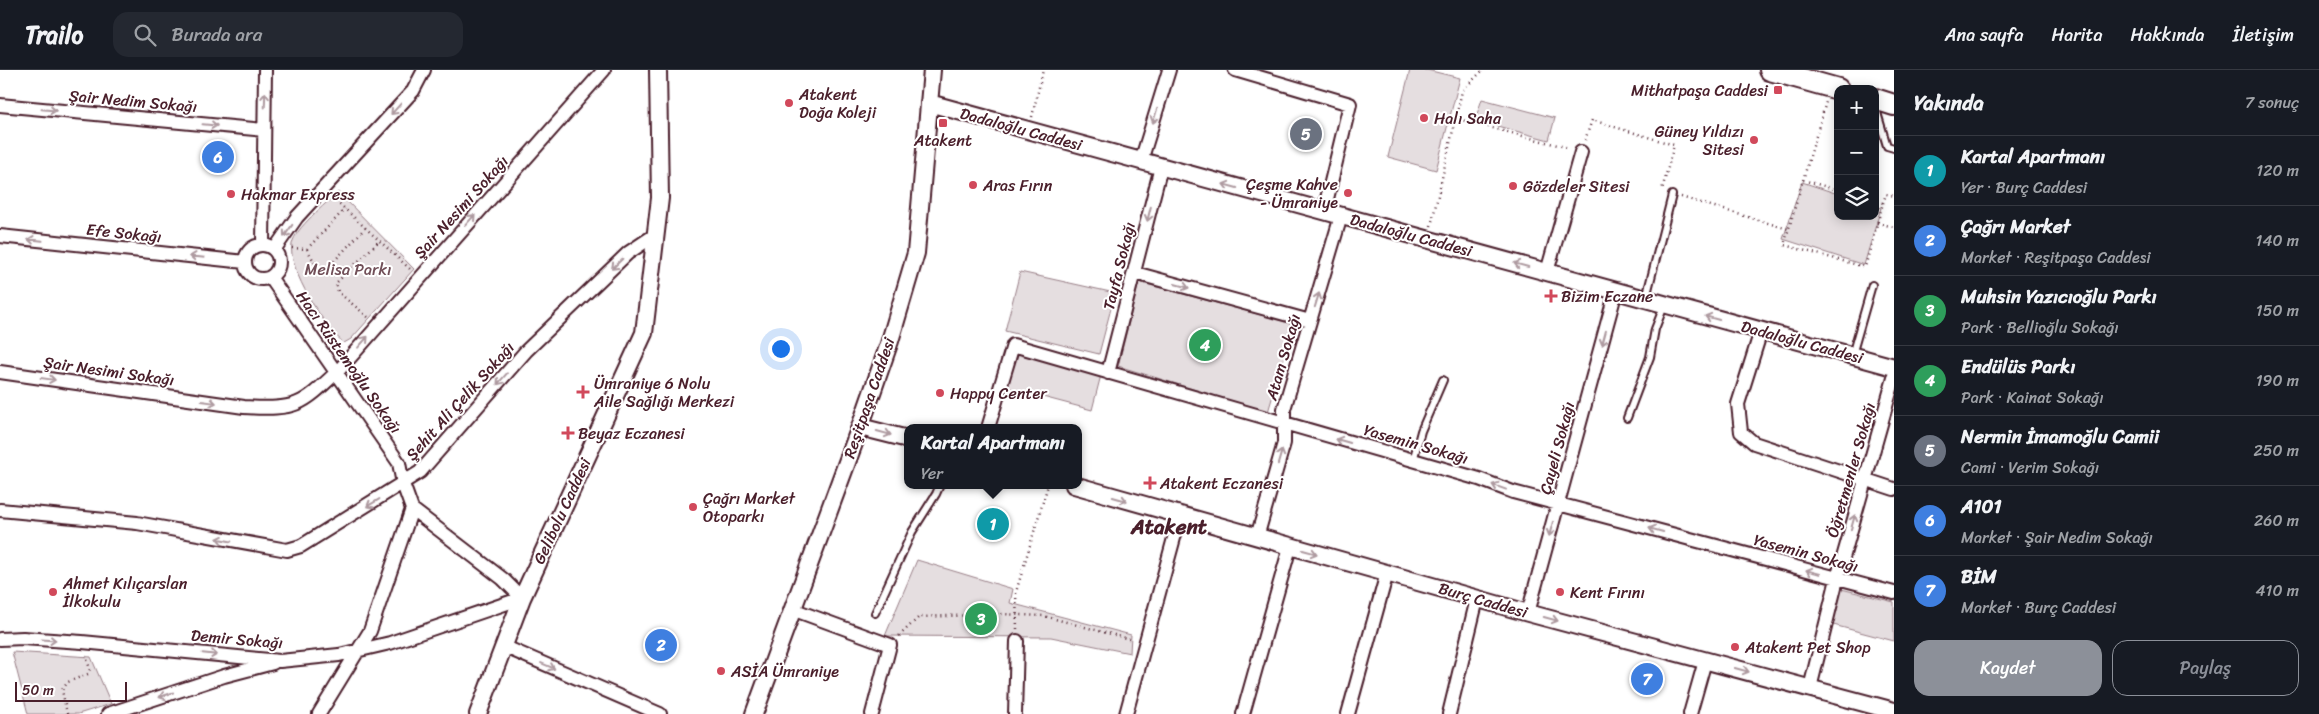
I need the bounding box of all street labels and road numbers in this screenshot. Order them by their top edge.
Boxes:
street label: Şair Nedim Sokağı [68,81,198,121]
street label: Dadaloğlu Caddesi [957,99,1086,159]
street label: Şair Nesimi Sokağı [406,148,516,266]
street label: Dadaloğlu Caddesi [1347,205,1476,265]
street label: Efe Sokağı [85,215,163,251]
street label: Tayfa Sokağı [1094,219,1144,313]
street label: Hacı Rüstemoğlu Sokağı [288,284,410,440]
street label: Atam Sokağı [1256,310,1309,405]
street label: Dadaloğlu Caddesi [1738,312,1867,372]
street label: Reşitpaşa Caddesi [835,333,903,462]
street label: Şehit Ali Çelik Sokağı [398,335,522,467]
street label: Şair Nesimi Sokağı [42,347,176,395]
street label: Çayeli Sokağı [1531,398,1583,498]
street label: Öğretmenler Sokağı [1818,399,1884,541]
street label: Yasemin Sokağı [1360,415,1472,473]
street label: Gelibolu Caddesi [525,452,600,569]
street label: Yasemin Sokağı [1750,525,1862,581]
street label: Burç Caddesi [1435,573,1532,627]
street label: Demir Sokağı [190,621,284,657]

